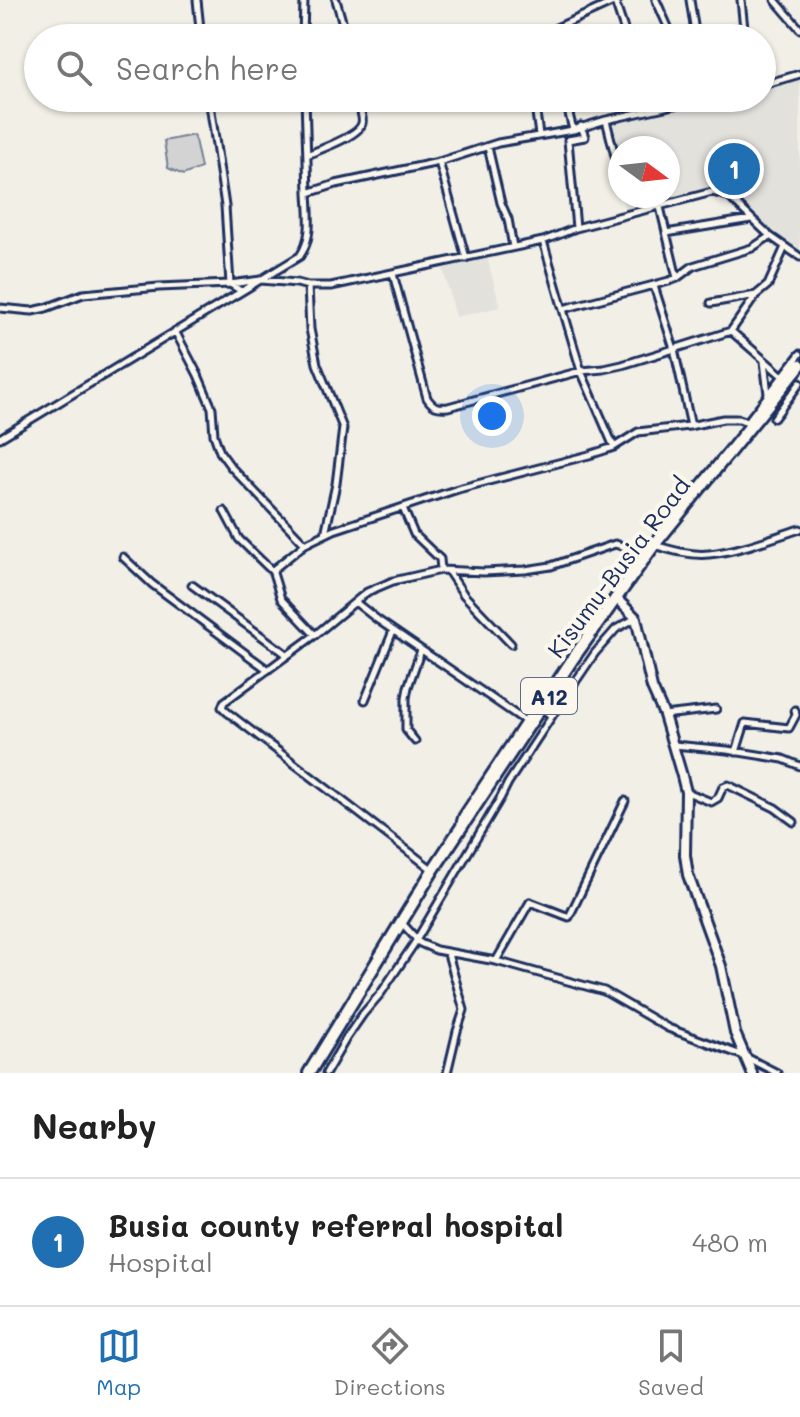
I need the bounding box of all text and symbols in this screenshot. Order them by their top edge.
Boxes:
search box [24,24,776,112]
icon: search [52,46,96,90]
text: Search here [116,48,299,88]
north arrow [608,136,680,208]
pin: 1 [708,139,760,199]
your location [472,396,512,436]
street label: Kisumu-Busia Road [540,470,696,664]
road number: A12 [521,678,577,714]
text: Nearby [32,1103,157,1148]
text: Busia county referral hospital [108,1205,563,1245]
text: 1 [52,1225,64,1259]
text: 480 m [692,1225,768,1259]
text: Hospital [108,1245,213,1279]
tab: Map [96,1324,141,1401]
tab: Directions [334,1324,446,1401]
tab: Saved [638,1324,704,1401]

